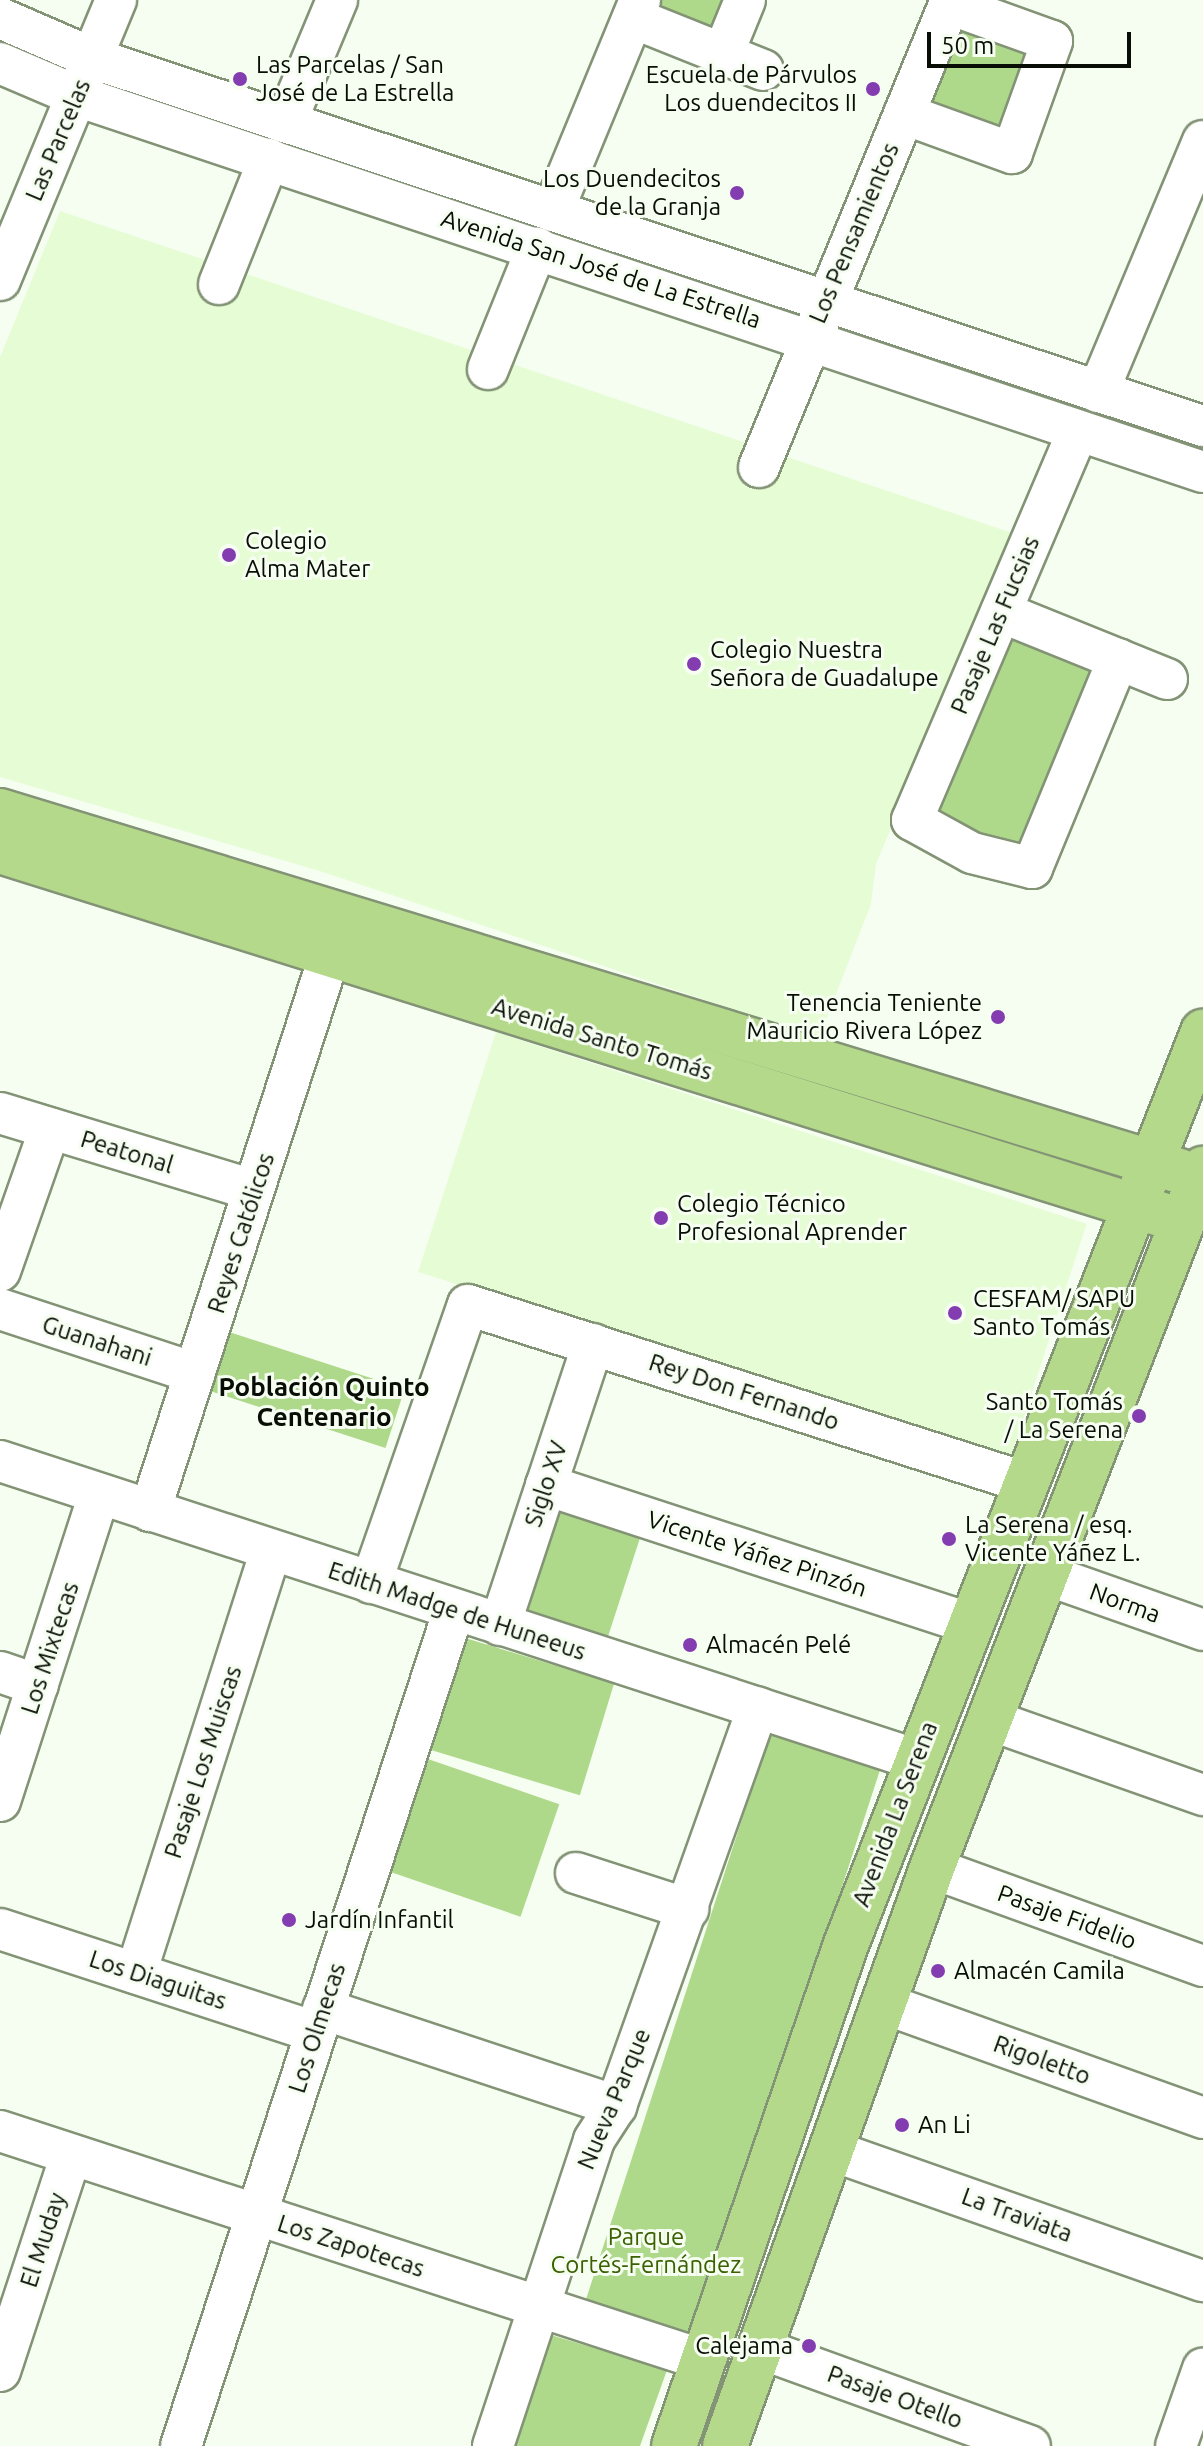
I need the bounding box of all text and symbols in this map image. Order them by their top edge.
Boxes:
scale bar [931,16,1135,66]
text: 50 m [941,32,994,59]
place label: Las Parcelas / San José de La Estrella [256,51,454,107]
place label: Escuela de Párvulos Los duendecitos II [646,61,857,117]
marker: Las Parcelas / San José de La Estrella [231,70,249,88]
street label: Las Parcelas [19,75,97,205]
marker: Escuela de Párvulos Los duendecitos II [864,80,882,98]
street label: Los Pensamientos [803,139,905,327]
place label: Los Duendecitos de la Granja [543,165,721,221]
marker: Los Duendecitos de la Granja [728,184,746,202]
street label: Avenida San José de La Estrella [438,204,764,334]
place label: Colegio Alma Mater [245,527,370,583]
street label: Pasaje Las Fucsias [945,532,1045,718]
marker: Colegio Alma Mater [220,546,238,564]
place label: Colegio Nuestra Señora de Guadalupe [710,636,939,692]
marker: Colegio Nuestra Señora de Guadalupe [685,655,703,673]
place label: Tenencia Teniente Mauricio Rivera López [746,989,982,1045]
street label: Avenida Santo Tomás [488,992,716,1086]
marker: Tenencia Teniente Mauricio Rivera López [989,1008,1007,1026]
street label: Peatonal [77,1124,177,1180]
street label: Reyes Católicos [202,1149,280,1317]
place label: Colegio Técnico Profesional Aprender [677,1190,907,1246]
marker: Colegio Técnico Profesional Aprender [652,1209,670,1227]
place label: CESFAM/ SAPU Santo Tomás [973,1285,1135,1341]
marker: CESFAM/ SAPU Santo Tomás [944,1302,966,1324]
street label: Guanahani [39,1310,155,1372]
street label: Rey Don Fernando [645,1348,843,1436]
district label: Población Quinto Centenario [218,1371,430,1432]
place label: Santo Tomás / La Serena [986,1388,1123,1444]
marker: Santo Tomás / La Serena [1130,1407,1148,1425]
street label: Siglo XV [519,1437,573,1531]
street label: Vicente Yáñez Pinzón [644,1505,870,1603]
place label: La Serena / esq. Vicente Yáñez L. [965,1511,1141,1567]
marker: La Serena / esq. Vicente Yáñez L. [940,1530,958,1548]
street label: Edith Madge de Huneeus [325,1556,589,1666]
street label: Norma [1086,1577,1164,1629]
street label: Los Mixtecas [15,1578,85,1718]
place label: Almacén Pelé [706,1631,851,1659]
marker: Almacén Pelé [681,1636,699,1654]
street label: Pasaje Los Muiscas [158,1662,248,1862]
street label: Avenida La Serena [846,1717,944,1911]
street label: Pasaje Fidelio [994,1879,1140,1955]
place label: Jardín Infantil [305,1906,454,1934]
marker: Jardín Infantil [280,1911,298,1929]
street label: Los Diaguitas [86,1944,230,2016]
place label: Almacén Camila [954,1957,1125,1985]
street label: Los Olmecas [282,1959,352,2097]
marker: Almacén Camila [929,1962,947,1980]
street label: Nueva Parque [571,2024,657,2174]
street label: Rigoletto [990,2029,1094,2091]
place label: An Li [918,2111,971,2139]
marker: An Li [893,2116,911,2134]
street label: La Traviata [958,2182,1076,2248]
street label: El Muday [14,2189,72,2291]
street label: Los Zapotecas [274,2209,428,2283]
park label: Parque Cortés-Fernández [551,2223,741,2279]
place label: Calejama [695,2332,793,2360]
marker: Calejama [800,2337,818,2355]
street label: Pasaje Otello [824,2359,966,2435]

